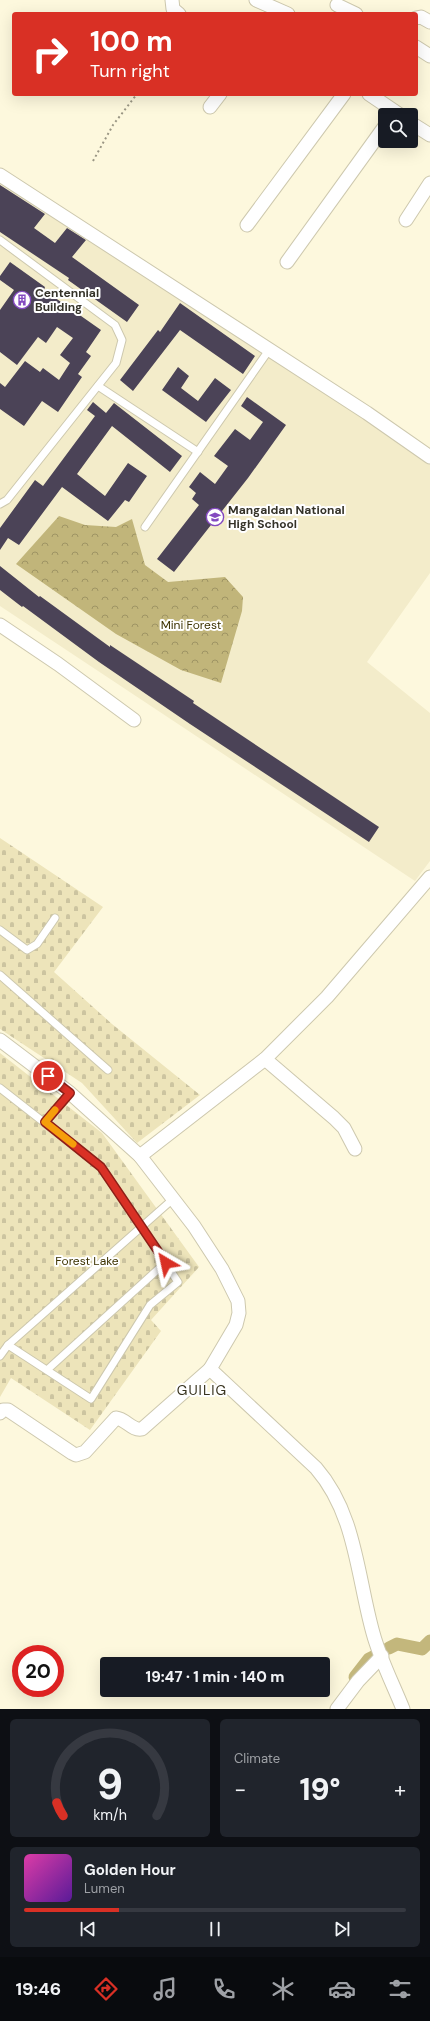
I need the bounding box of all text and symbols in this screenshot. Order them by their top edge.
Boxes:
text: 100 m [90,23,173,60]
icon: right [24,28,76,80]
text: Turn right [90,59,170,83]
map controls [378,108,418,148]
button: search [378,108,418,148]
place label: Centennial Building [35,285,99,315]
building icon: Centennial Building [12,290,32,310]
place label: Mangaldan National High School [228,502,345,532]
school or university icon: Mangaldan National High School [205,507,225,527]
park label: Mini Forest [161,617,222,633]
pin [31,1059,65,1093]
icon: arrive [37,1065,59,1087]
position arrow [145,1242,187,1284]
park label: Forest Lake [55,1253,119,1269]
district label: GUILIG [177,1381,227,1399]
speed limit sign: 20 [12,1645,64,1697]
text: 19:47 · 1 min · 140 m [146,1667,284,1687]
text: Climate [234,1750,280,1767]
text: 9 [97,1758,123,1812]
text: 19° [299,1770,341,1809]
text: − [234,1775,246,1804]
text: + [394,1775,406,1804]
text: km/h [93,1806,127,1824]
text: Golden Hour [84,1860,176,1880]
text: Lumen [84,1880,125,1897]
icon: previous [77,1918,99,1940]
icon: pause [204,1918,226,1940]
icon: next [331,1918,353,1940]
icon: directions [92,1975,120,2003]
icon: music [151,1975,179,2003]
icon: phone [210,1975,238,2003]
icon: climate [269,1975,297,2003]
icon: car [328,1975,356,2003]
icon: filters [386,1975,414,2003]
text: 19:46 [15,1977,61,2001]

